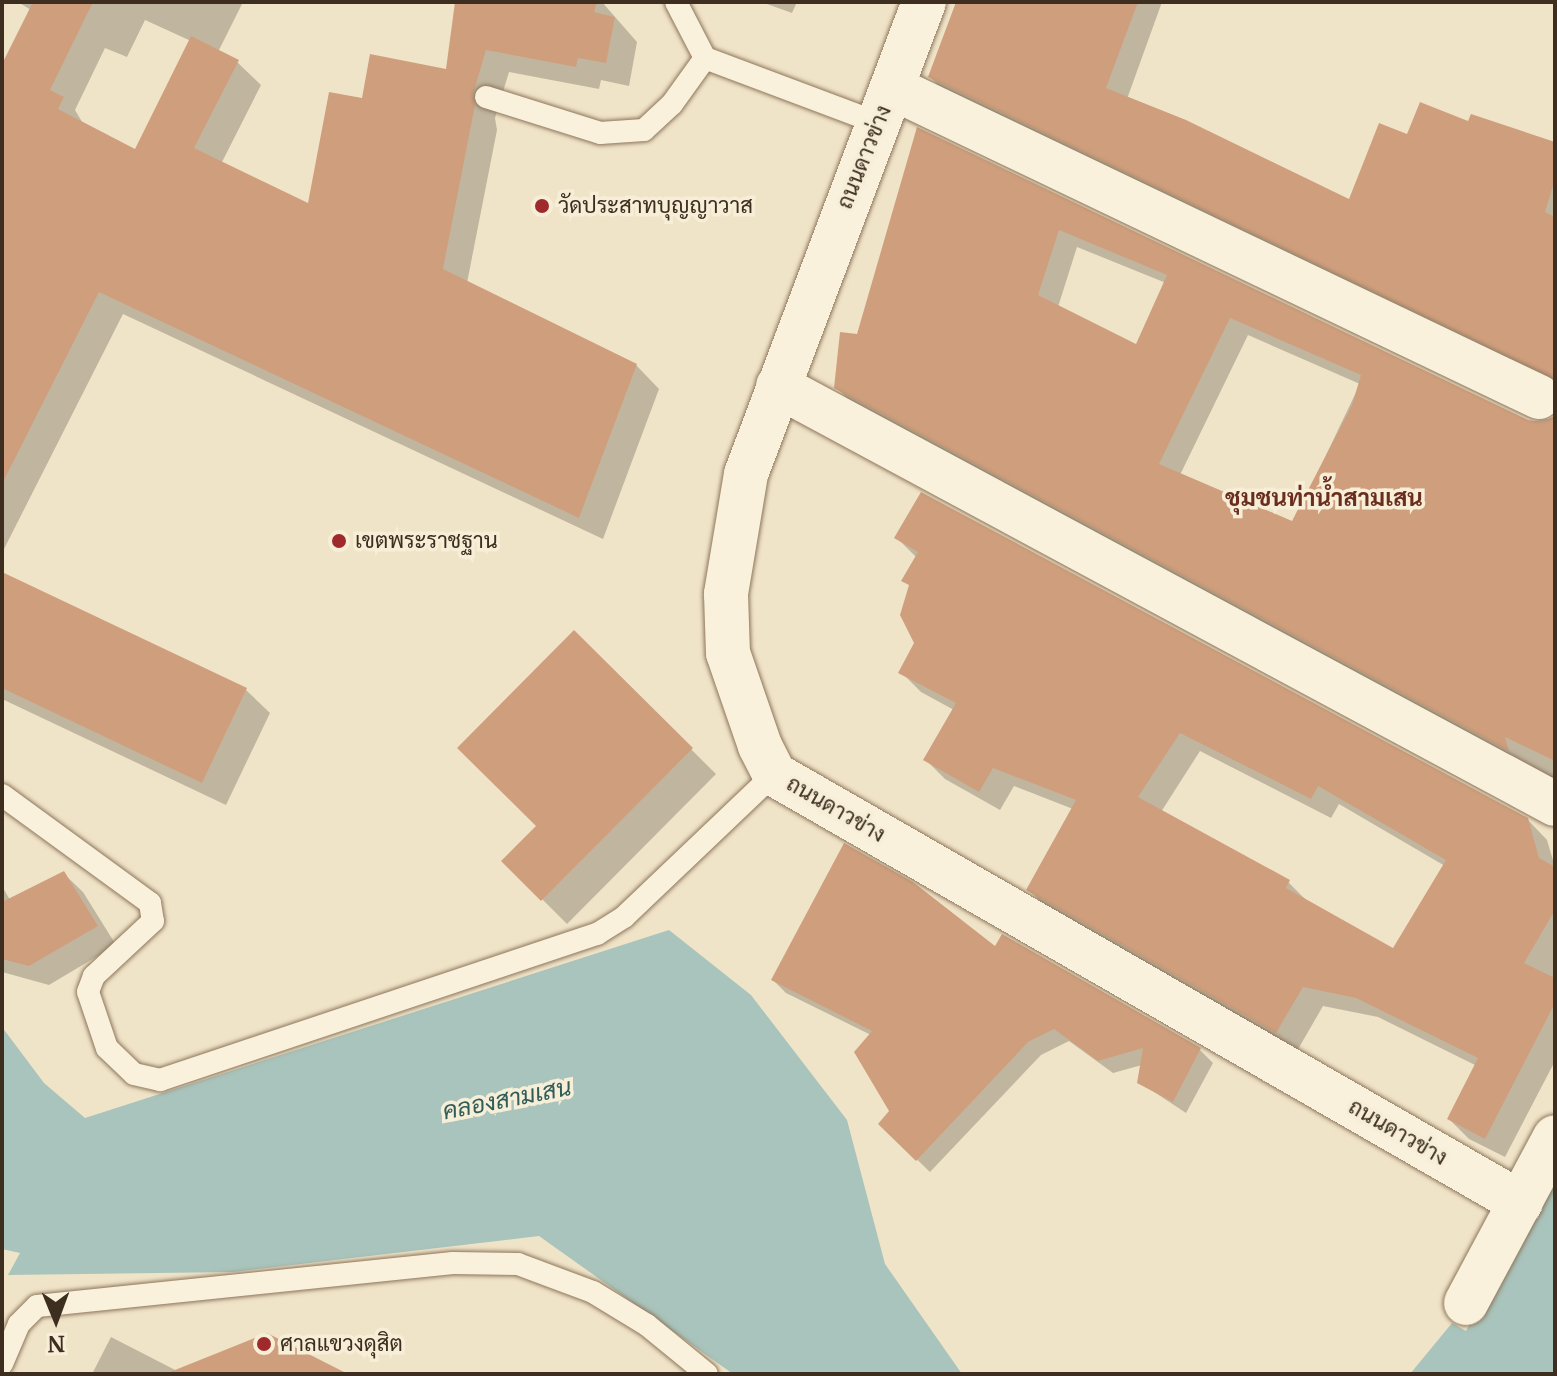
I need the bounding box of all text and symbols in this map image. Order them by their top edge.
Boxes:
street label: ถนนดาวข่าง [831,101,897,213]
place label: วัดประสาทบุญญาวาส [558,193,753,219]
marker: วัดประสาทบุญญาวาส [533,197,551,215]
district label: ชุมชนท่าน้ำสามเสน [1225,484,1423,512]
place label: เขตพระราชฐาน [355,528,498,554]
marker: เขตพระราชฐาน [330,532,348,550]
street label: ถนนดาวข่าง [782,770,890,848]
water label: คลองสามเสน [440,1072,574,1126]
street label: ถนนดาวข่าง [1344,1093,1452,1171]
north arrow [16,1280,96,1360]
text: N [47,1330,65,1358]
place label: ศาลแขวงดุสิต [280,1331,403,1357]
marker: ศาลแขวงดุสิต [255,1335,273,1353]

